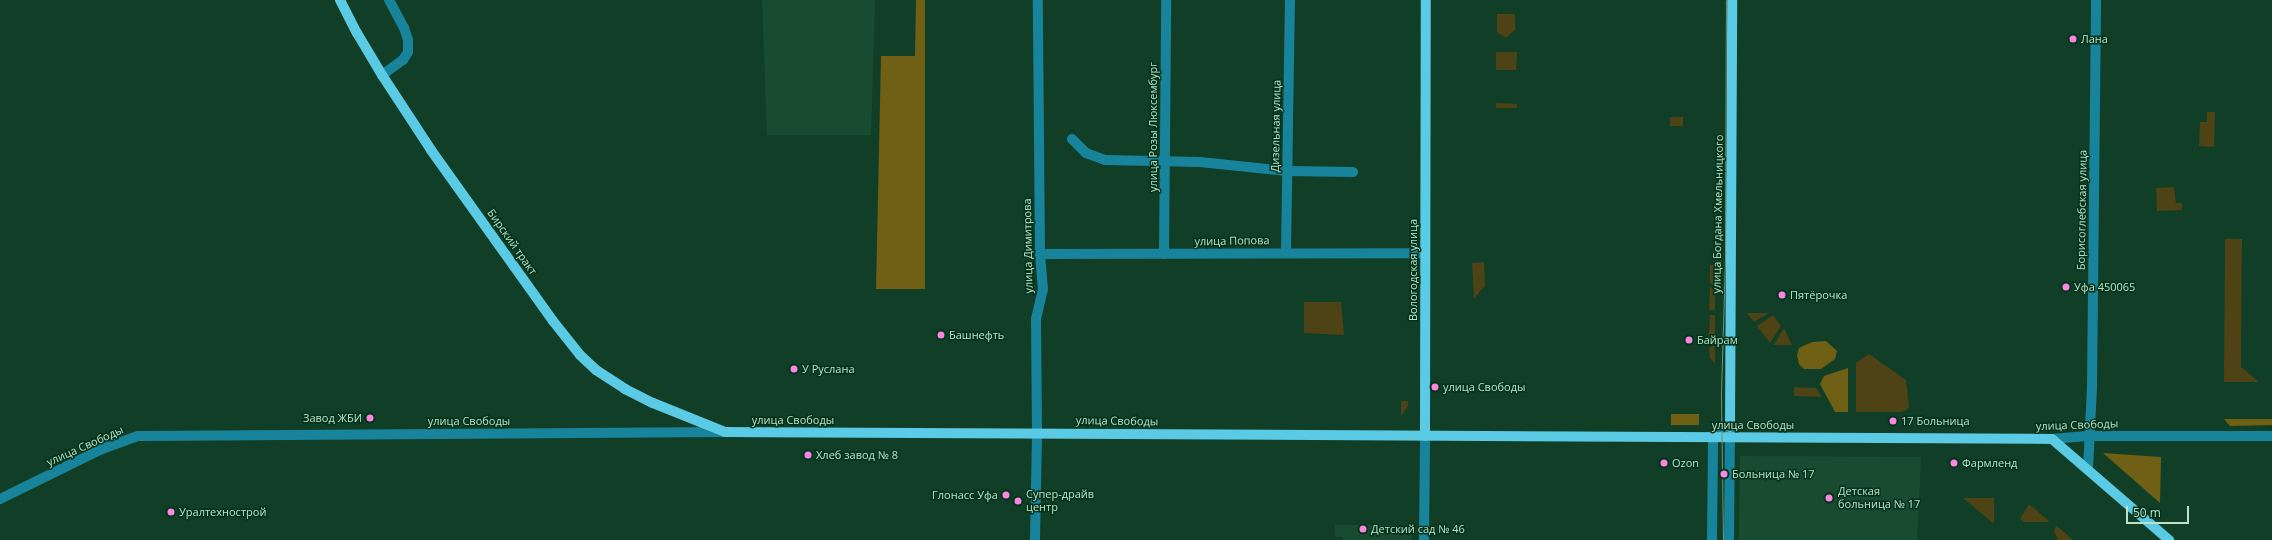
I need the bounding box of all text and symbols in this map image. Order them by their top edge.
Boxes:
place label: Лана [2081,32,2108,46]
marker: Лана [2068,34,2078,44]
street label: улица Розы Люксембург [1146,62,1160,192]
street label: Дизельная улица [1269,80,1283,172]
street label: улица Богдана Хмельницкого [1710,134,1726,294]
street label: Борисоглебская улица [2074,150,2090,270]
street label: улица Димитрова [1021,198,1035,294]
street label: Бирский тракт [484,207,540,277]
street label: Вологодская улица [1406,219,1420,321]
street label: улица Попова [1194,234,1270,248]
place label: Уфа 450065 [2074,280,2135,294]
marker: Уфа 450065 [2061,282,2071,292]
place label: Пятёрочка [1790,288,1847,302]
marker: Пятёрочка [1777,290,1787,300]
place label: Башнефть [949,328,1004,342]
marker: Башнефть [936,330,946,340]
place label: Байрам [1697,333,1738,347]
marker: Байрам [1684,335,1694,345]
place label: У Руслана [802,362,855,376]
marker: У Руслана [789,364,799,374]
place label: улица Свободы [1443,380,1525,394]
marker: улица Свободы [1430,382,1440,392]
place label: Завод ЖБИ [303,411,362,425]
marker: Завод ЖБИ [365,413,375,423]
street label: улица Свободы [752,413,834,427]
street label: улица Свободы [428,414,510,428]
street label: улица Свободы [1076,414,1158,428]
place label: 17 Больница [1901,414,1970,428]
marker: 17 Больница [1888,416,1898,426]
street label: улица Свободы [2036,417,2118,433]
street label: улица Свободы [1712,418,1794,432]
street label: улица Свободы [45,423,125,469]
place label: Хлеб завод № 8 [816,448,898,462]
marker: Хлеб завод № 8 [803,450,813,460]
place label: Ozon [1672,456,1699,470]
place label: Фармленд [1962,456,2017,470]
marker: Ozon [1659,458,1669,468]
marker: Фармленд [1949,458,1959,468]
place label: Больница № 17 [1732,467,1815,481]
marker: Больница № 17 [1719,469,1729,479]
place label: Детская больница № 17 [1838,485,1920,511]
place label: Глонасс Уфа [932,488,998,502]
place label: Супер-драйв центр [1026,488,1094,514]
marker: Глонасс Уфа [1001,490,1011,500]
marker: Детская больница № 17 [1823,492,1835,504]
marker: Супер-драйв центр [1013,496,1023,506]
scale bar [2128,498,2191,524]
text: 50 m [2133,504,2161,521]
place label: Уралтехнострой [179,505,266,519]
marker: Уралтехнострой [166,507,176,517]
place label: Детский сад № 46 [1371,522,1465,536]
marker: Детский сад № 46 [1358,524,1368,534]

